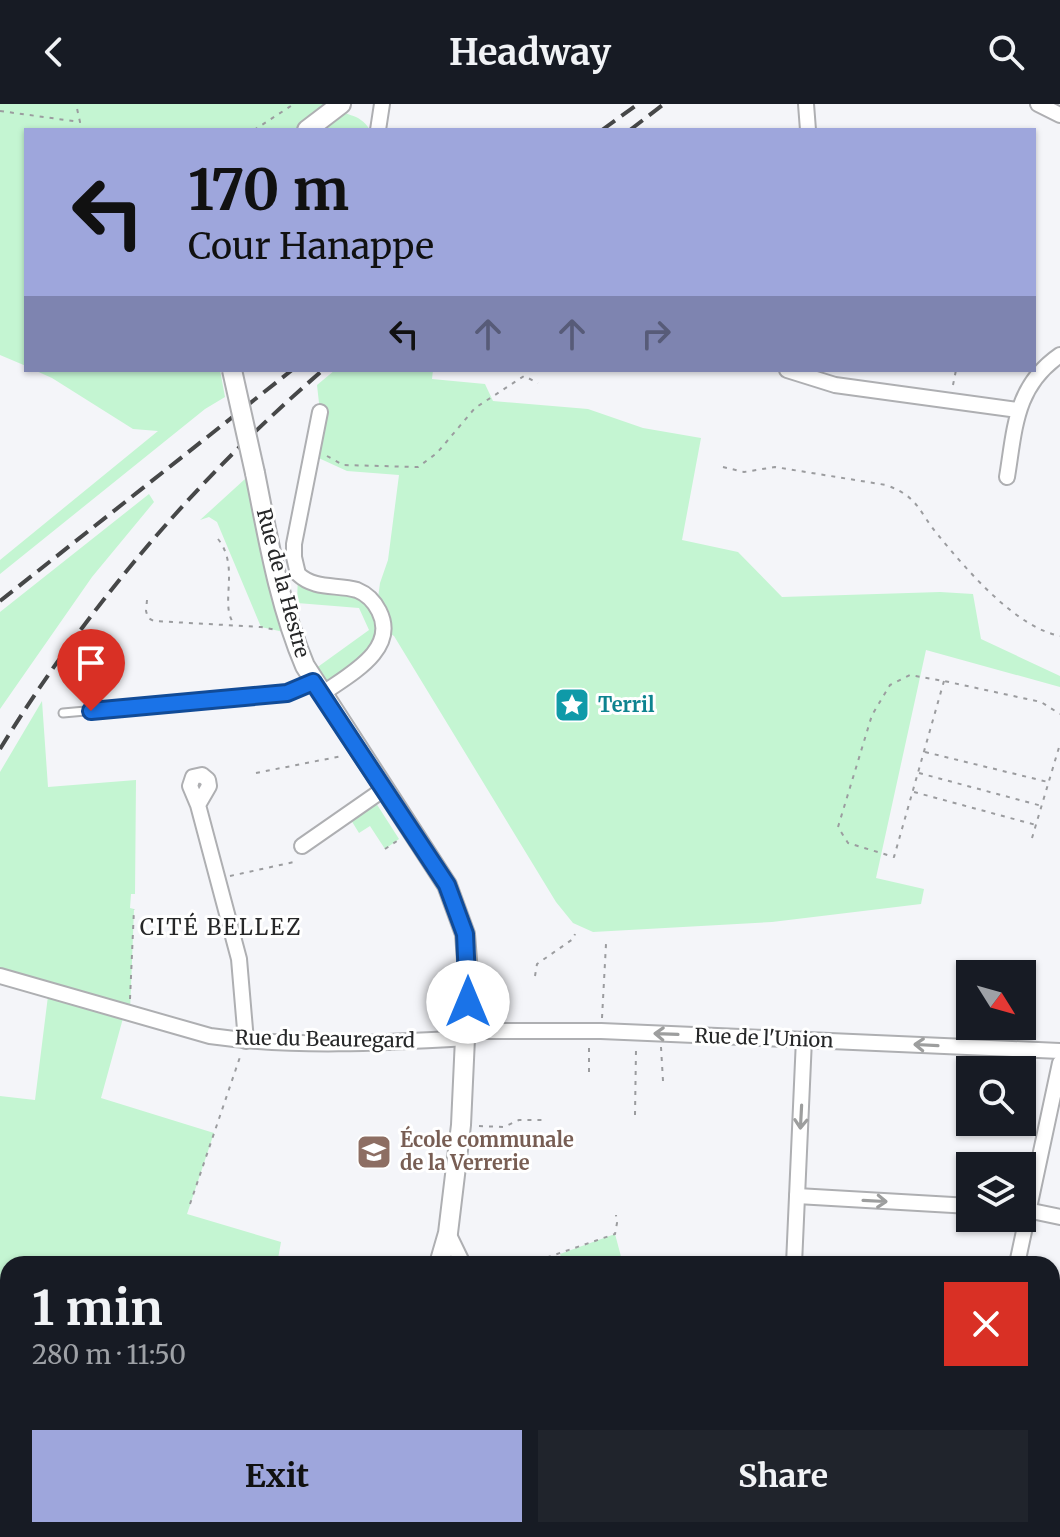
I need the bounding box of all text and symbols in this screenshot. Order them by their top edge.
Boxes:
icon: back [32,30,76,74]
text: Headway [449,30,611,75]
icon: search [984,30,1028,74]
text: 170 m [188,155,349,225]
icon: left [56,160,160,264]
text: Cour Hanappe [188,224,434,269]
icon: left [382,312,426,356]
icon: ahead [466,312,510,356]
icon: ahead [550,312,594,356]
icon: right [634,312,678,356]
street label: Rue de la Hestre [252,506,315,660]
pin [57,629,125,711]
icon: arrive [69,641,113,685]
place icon: Terril [553,686,591,724]
place label: Terril [598,692,655,717]
district label: CITÉ BELLEZ [140,912,302,941]
position arrow [426,960,510,1044]
north arrow [956,960,1036,1040]
map controls [956,960,1036,1232]
street label: Rue de l'Union [694,1023,834,1052]
street label: Rue du Beauregard [235,1024,415,1053]
one-way arrow [653,1026,680,1041]
one-way arrow [913,1037,940,1052]
button: search [956,1056,1036,1136]
one-way arrow [793,1103,808,1130]
place label: École communale de la Verrerie [400,1125,574,1175]
school or university icon: École communale de la Verrerie [355,1133,393,1171]
button: layers [956,1152,1036,1232]
one-way arrow [861,1193,888,1208]
text: 1 min [32,1278,163,1338]
button: close [944,1282,1028,1366]
text: 280 m · 11:50 [32,1338,186,1371]
button: Exit [32,1430,522,1522]
button: Share [538,1430,1028,1522]

